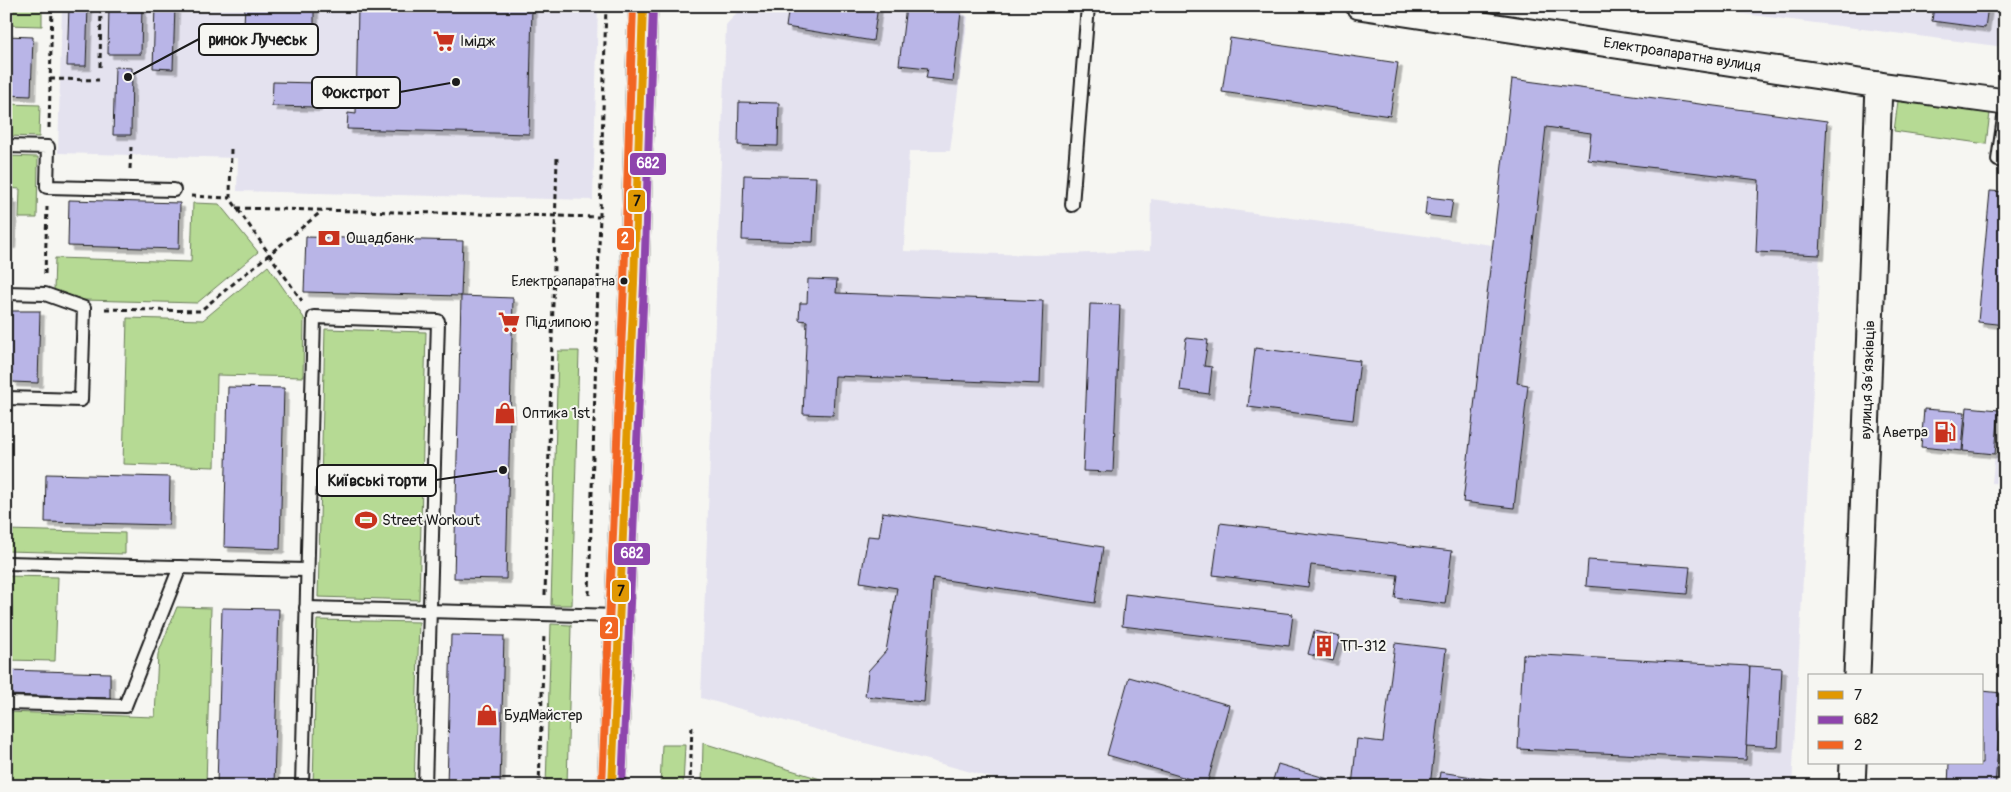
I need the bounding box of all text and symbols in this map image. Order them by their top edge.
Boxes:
callout: ринок Лучеськ [199,24,318,55]
supermarket icon: Імідж [431,28,457,54]
text: ринок Лучеськ [208,30,308,50]
place label: Імідж [460,32,496,51]
street label: Електроапаратна вулиця [1602,33,1762,77]
callout: Фокстрот [312,77,400,108]
text: Фокстрот [321,83,391,103]
line badge: 682 [629,152,667,176]
text: 682 [636,155,660,172]
line badge: 7 [627,189,646,213]
text: 7 [633,193,641,210]
bank icon: Ощадбанк [316,225,342,251]
line badge: 2 [616,227,635,251]
place label: Ощадбанк [346,229,415,248]
text: 2 [621,230,629,247]
place label: Електроапаратна [511,273,615,290]
marker: Електроапаратна [619,276,629,286]
supermarket icon: Під липою [496,309,522,335]
place label: Під липою [526,313,592,332]
street label: вулиця Звʼязківців [1856,320,1880,440]
shop icon: Оптика 1st [492,400,518,426]
place label: Оптика 1st [522,404,591,423]
fuel station icon: Аветра [1932,419,1958,445]
place label: Аветра [1882,423,1928,442]
callout: Київські торти [317,465,436,496]
text: Київські торти [328,471,427,491]
sports icon: Street Workout [353,507,379,533]
place label: Street Workout [382,511,481,530]
line badge: 682 [613,542,651,566]
text: 682 [620,545,644,562]
line badge: 7 [611,579,630,603]
text: 7 [617,583,625,600]
line badge: 2 [599,616,619,640]
text: 2 [605,620,613,637]
building icon: ТП-312 [1311,633,1337,659]
place label: ТП-312 [1340,637,1386,656]
legend [1808,674,1984,764]
text: 7 [1854,686,1862,705]
shop icon: БудМайстер [474,702,500,728]
place label: БудМайстер [504,706,583,725]
text: 682 [1854,710,1879,729]
text: 2 [1854,736,1862,755]

